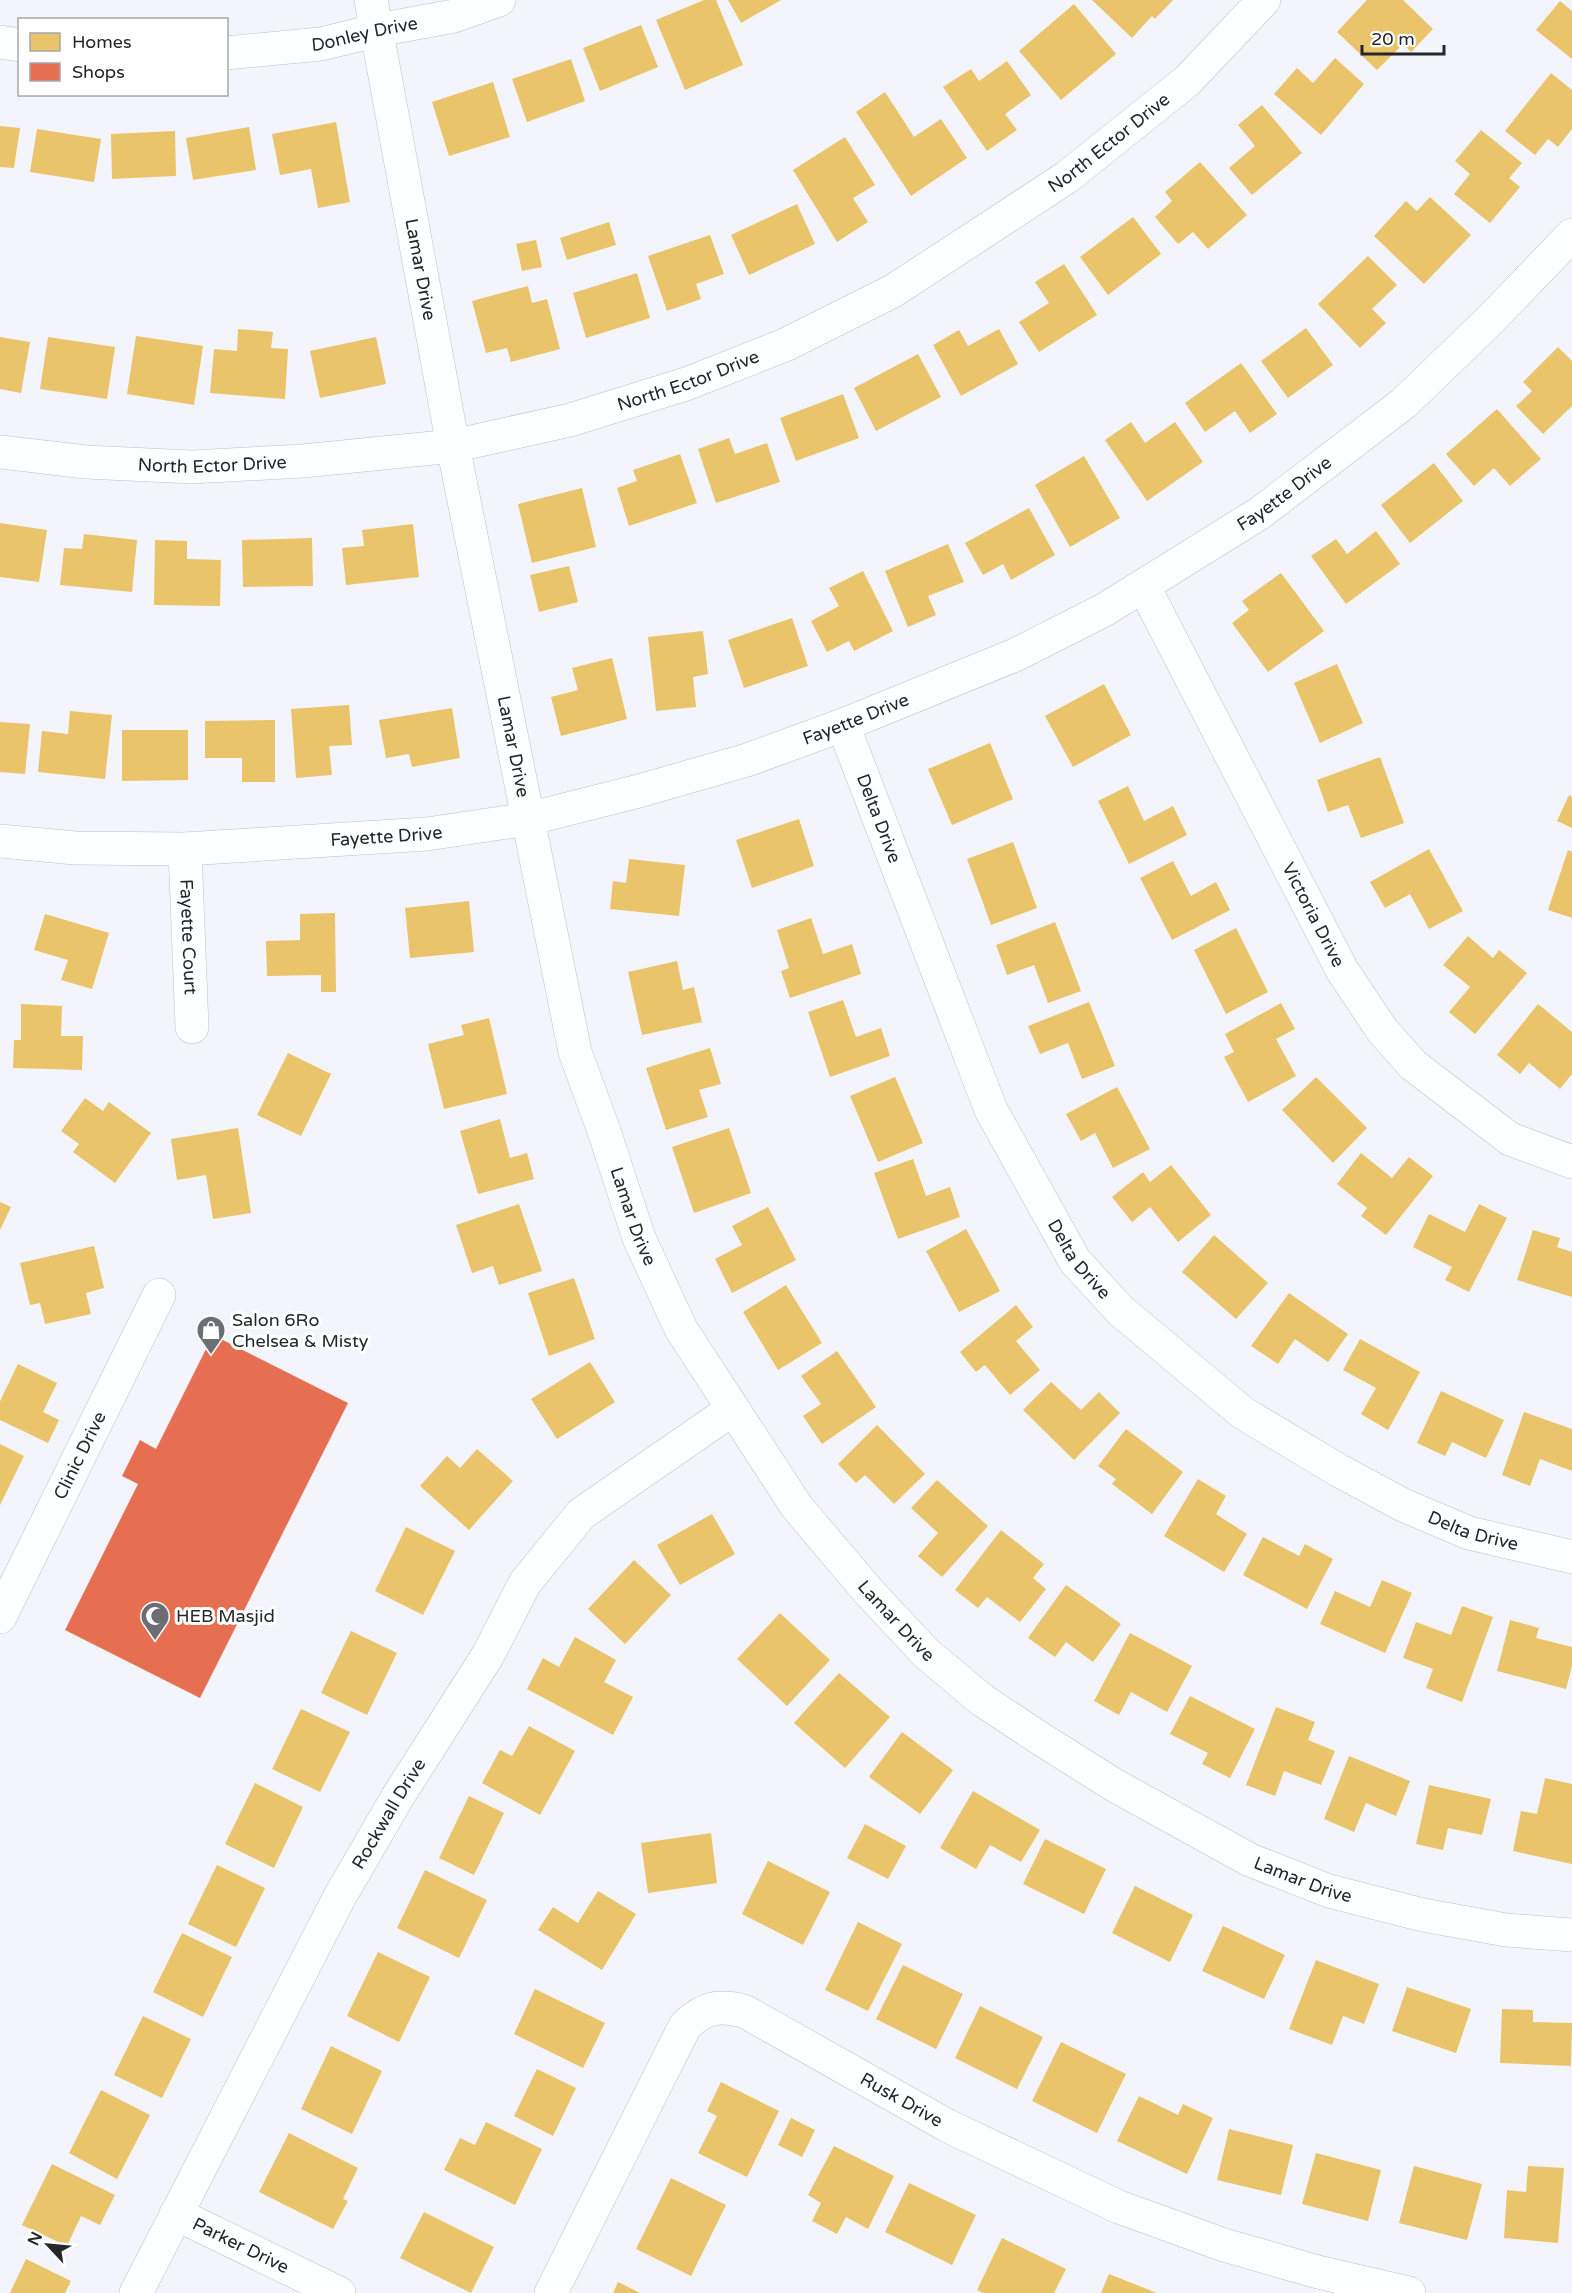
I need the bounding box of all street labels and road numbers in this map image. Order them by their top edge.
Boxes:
street label: Donley Drive [310,12,419,56]
street label: North Ector Drive [1044,88,1174,198]
street label: Lamar Drive [400,217,441,322]
street label: North Ector Drive [614,345,762,416]
street label: North Ector Drive [137,451,287,478]
street label: Fayette Drive [1233,451,1336,536]
street label: Fayette Drive [800,688,912,750]
street label: Lamar Drive [493,694,534,799]
street label: Delta Drive [852,771,906,866]
street label: Fayette Drive [330,821,444,851]
street label: Victoria Drive [1277,859,1350,971]
street label: Fayette Court [175,879,202,995]
street label: Lamar Drive [606,1164,661,1269]
street label: Delta Drive [1043,1215,1115,1304]
street label: Clinic Drive [49,1408,111,1503]
street label: Delta Drive [1425,1506,1521,1555]
street label: Lamar Drive [853,1576,939,1666]
street label: Rockwall Drive [347,1754,430,1873]
street label: Lamar Drive [1251,1852,1354,1907]
street label: Rusk Drive [856,2068,947,2132]
street label: Parker Drive [189,2213,293,2278]

